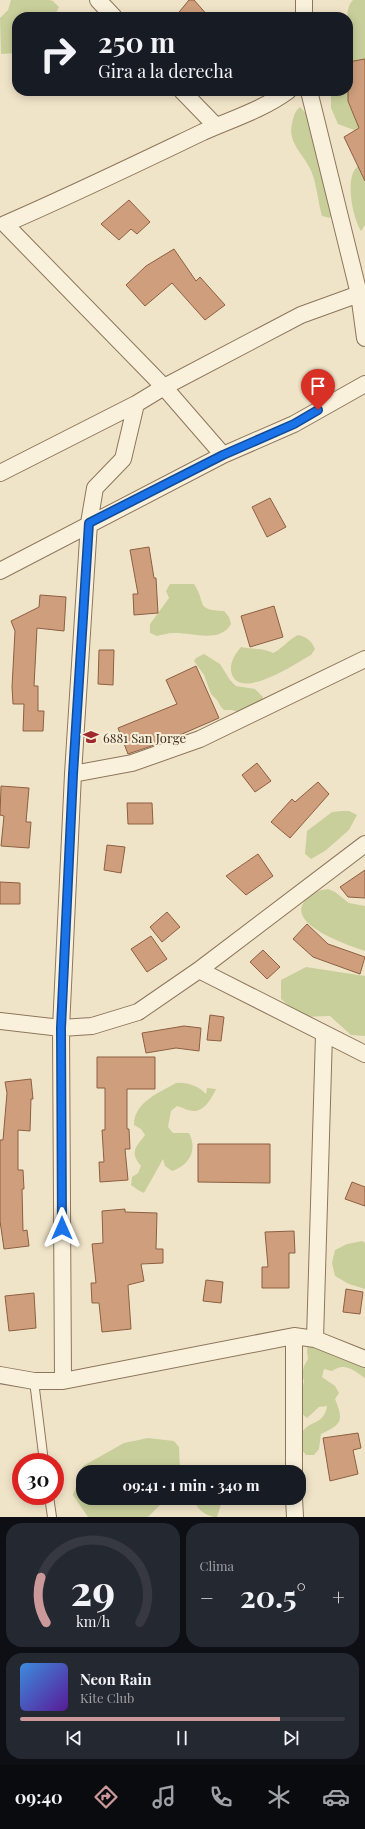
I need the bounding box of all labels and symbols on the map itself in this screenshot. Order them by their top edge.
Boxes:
pin [301,369,335,410]
school or university icon: 6881 San Jorge [82,728,100,746]
place label: 6881 San Jorge [103,729,186,746]
position arrow [41,1207,83,1249]
speed limit sign: 30 [12,1453,64,1505]

